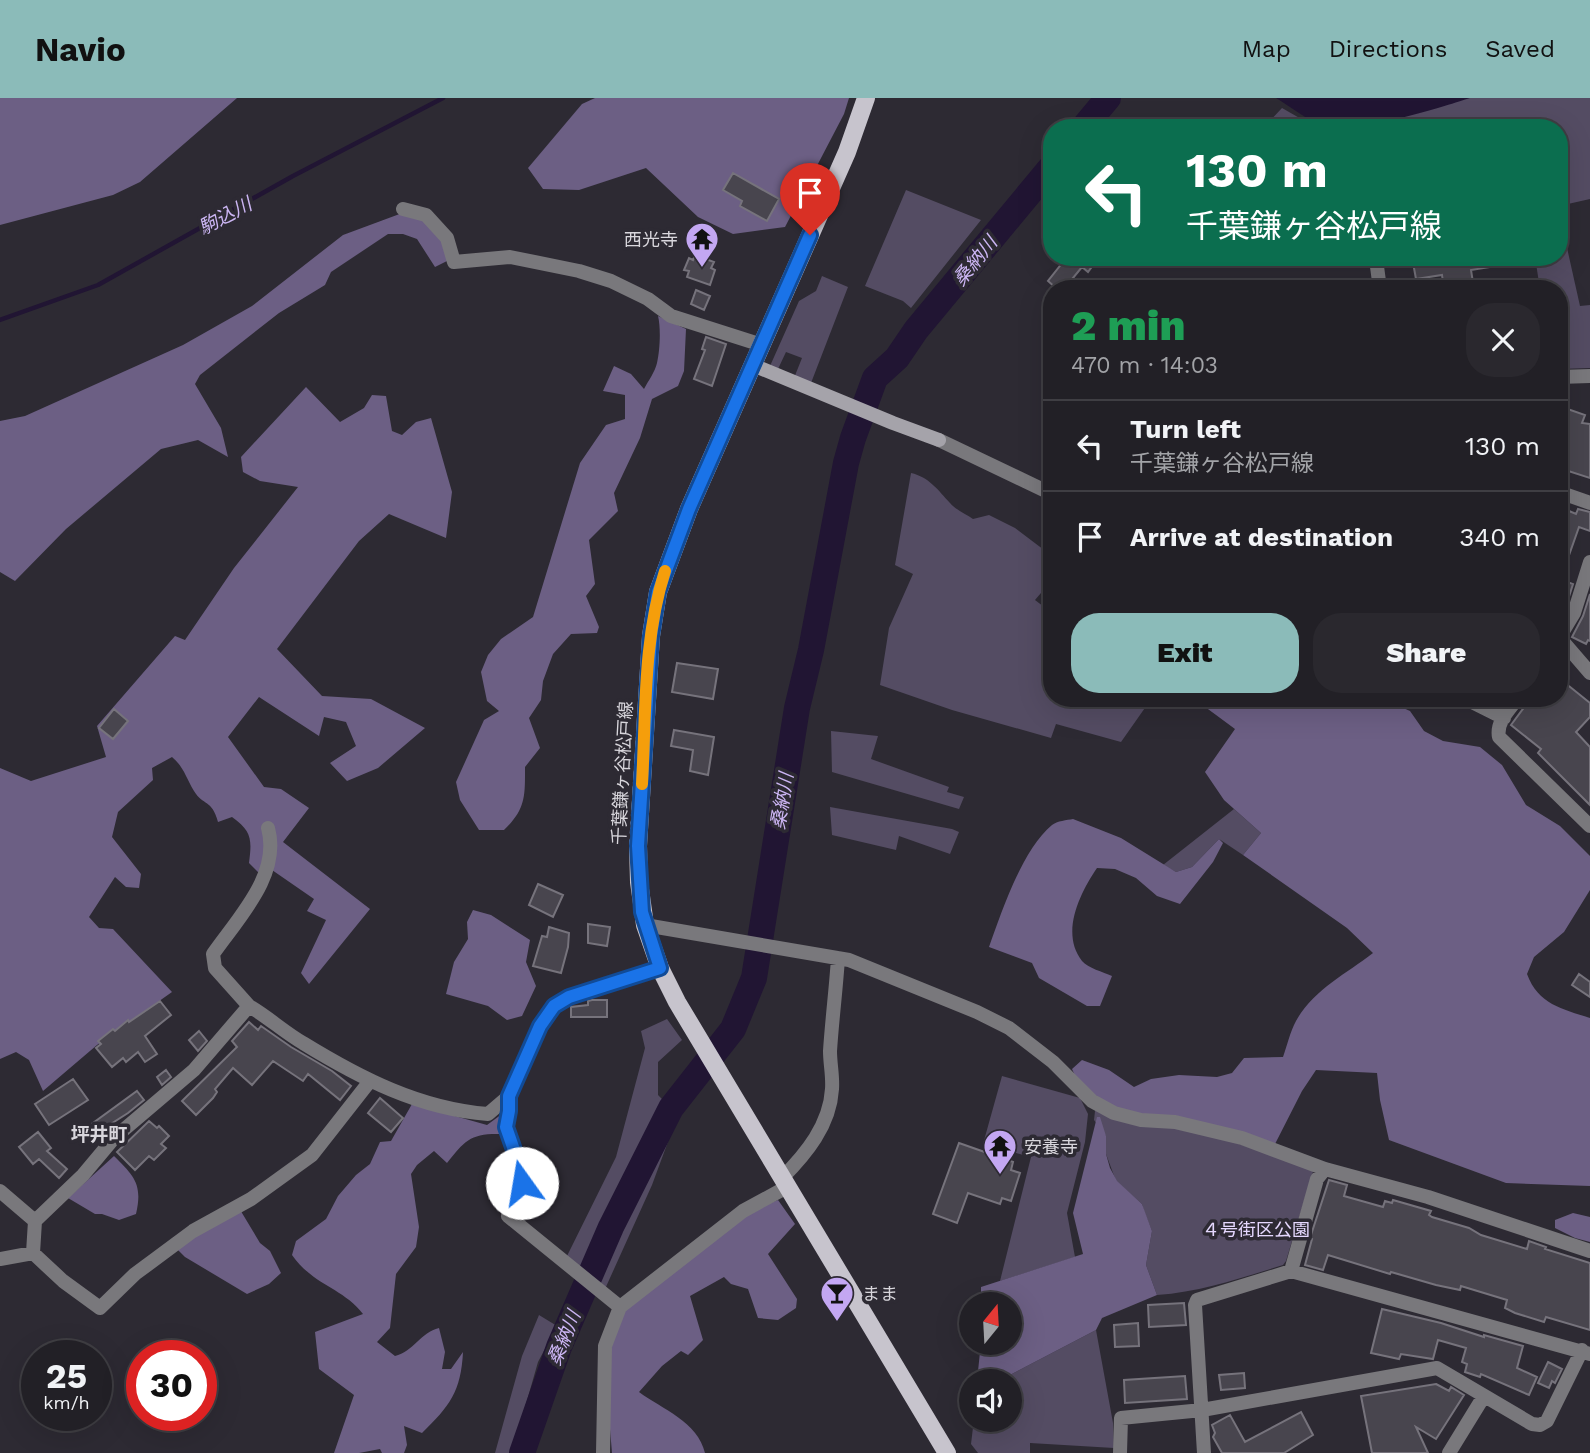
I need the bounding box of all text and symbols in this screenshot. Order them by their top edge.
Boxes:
text: Navio [35,30,126,69]
text: Map [1242,35,1291,63]
text: Directions [1329,35,1447,63]
text: Saved [1485,35,1555,63]
text: 130 m [1186,141,1328,199]
icon: left [1071,147,1162,238]
pin [780,163,840,235]
icon: arrive [791,174,829,212]
water label: 駒込川 [194,192,257,240]
text: 千葉鎌ヶ谷松戸線 [1186,207,1442,245]
temple icon: 西光寺 [683,220,721,269]
place label: 西光寺 [624,229,678,250]
water label: 桑納川 [948,230,1003,290]
text: 2 min [1071,301,1185,350]
button: close [1466,303,1540,377]
text: 470 m · 14:03 [1071,352,1218,379]
text: Turn left [1130,414,1241,444]
icon: left [1071,427,1109,465]
text: 130 m [1465,431,1540,461]
text: 千葉鎌ヶ谷松戸線 [1130,450,1314,477]
icon: arrive [1071,518,1109,556]
text: Arrive at destination [1130,522,1393,552]
text: 340 m [1459,522,1540,552]
button: Exit [1071,613,1299,693]
button: Share [1313,613,1540,693]
street label: 千葉鎌ヶ谷松戸線 [608,701,636,845]
water label: 桑納川 [766,769,798,831]
district label: 坪井町 [70,1123,128,1146]
temple icon: 安養寺 [981,1127,1019,1176]
place label: 安養寺 [1024,1136,1078,1157]
position arrow [485,1146,559,1220]
park label: ４号街区公園 [1202,1219,1310,1240]
bar icon: まま [818,1274,856,1323]
place label: まま [862,1283,898,1304]
north arrow [959,1292,1022,1354]
map controls [959,1292,1022,1432]
water label: 桑納川 [543,1305,586,1369]
speed limit sign: 30 [126,1340,217,1431]
text: 25 [46,1355,87,1397]
button: sound [959,1369,1022,1432]
text: km/h [43,1392,90,1413]

